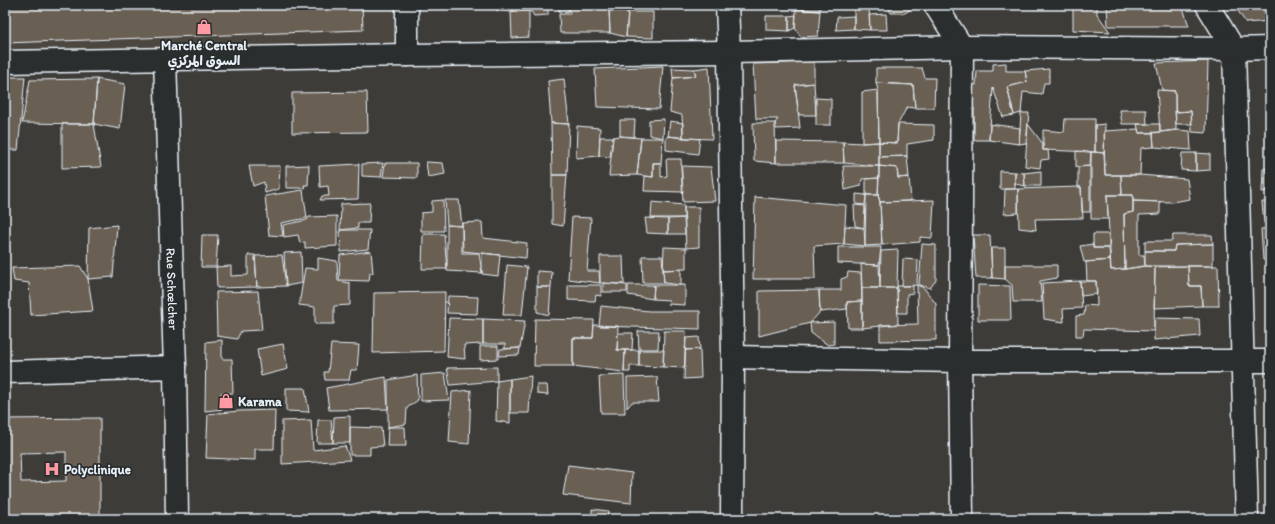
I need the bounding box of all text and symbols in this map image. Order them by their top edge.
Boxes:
shop icon: Marché Central السوق المركزي [195,18,213,36]
place label: Marché Central السوق المركزي [161,38,247,71]
street label: Rue Schœlcher [164,248,181,331]
shop icon: Karama [217,392,235,410]
place label: Karama [238,394,282,409]
hospital icon: Polyclinique [43,460,61,478]
place label: Polyclinique [64,462,131,478]

